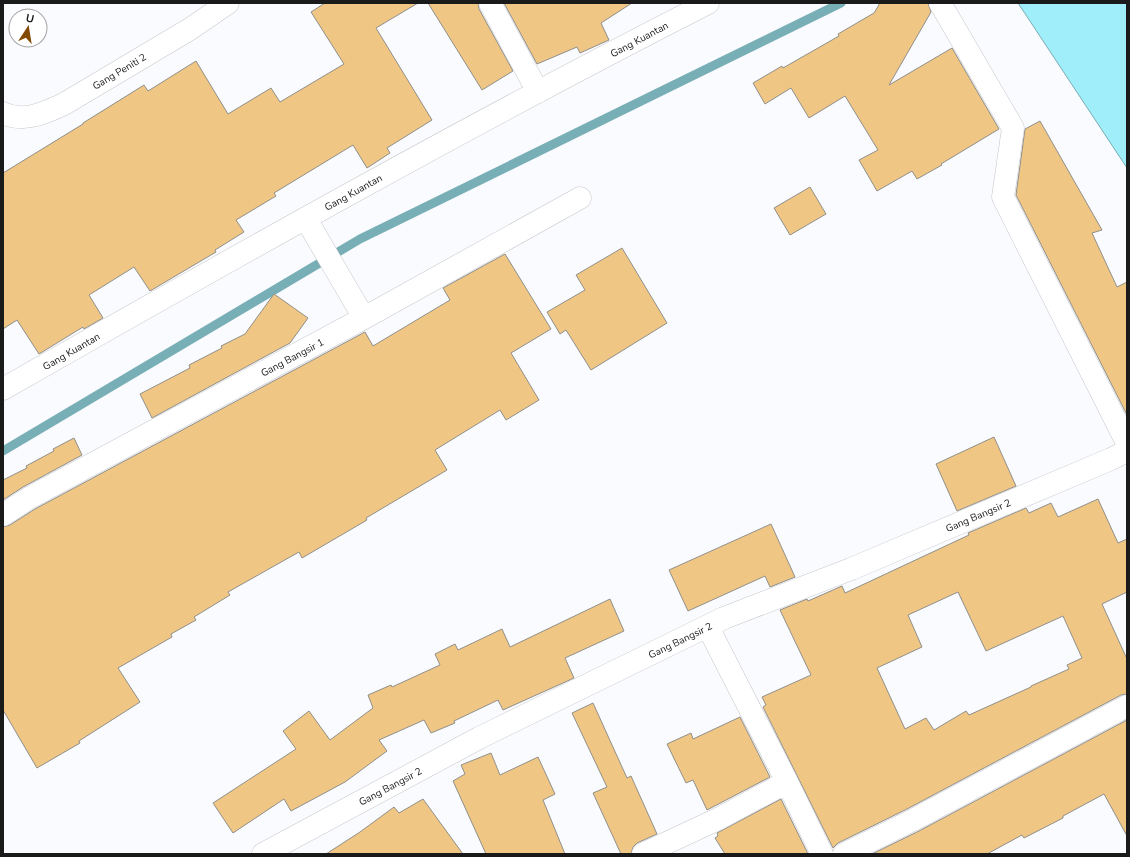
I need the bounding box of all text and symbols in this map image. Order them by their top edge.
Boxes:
north arrow [8,8,48,48]
text: U [24,11,36,27]
street label: Gang Kuantan [608,19,671,61]
street label: Gang Peniti 2 [90,50,149,93]
street label: Gang Kuantan [322,171,385,214]
street label: Gang Kuantan [40,330,103,374]
street label: Gang Bangsir 1 [258,335,326,380]
street label: Gang Bangsir 2 [944,496,1013,536]
street label: Gang Bangsir 2 [646,619,715,662]
street label: Gang Bangsir 2 [356,764,424,809]

